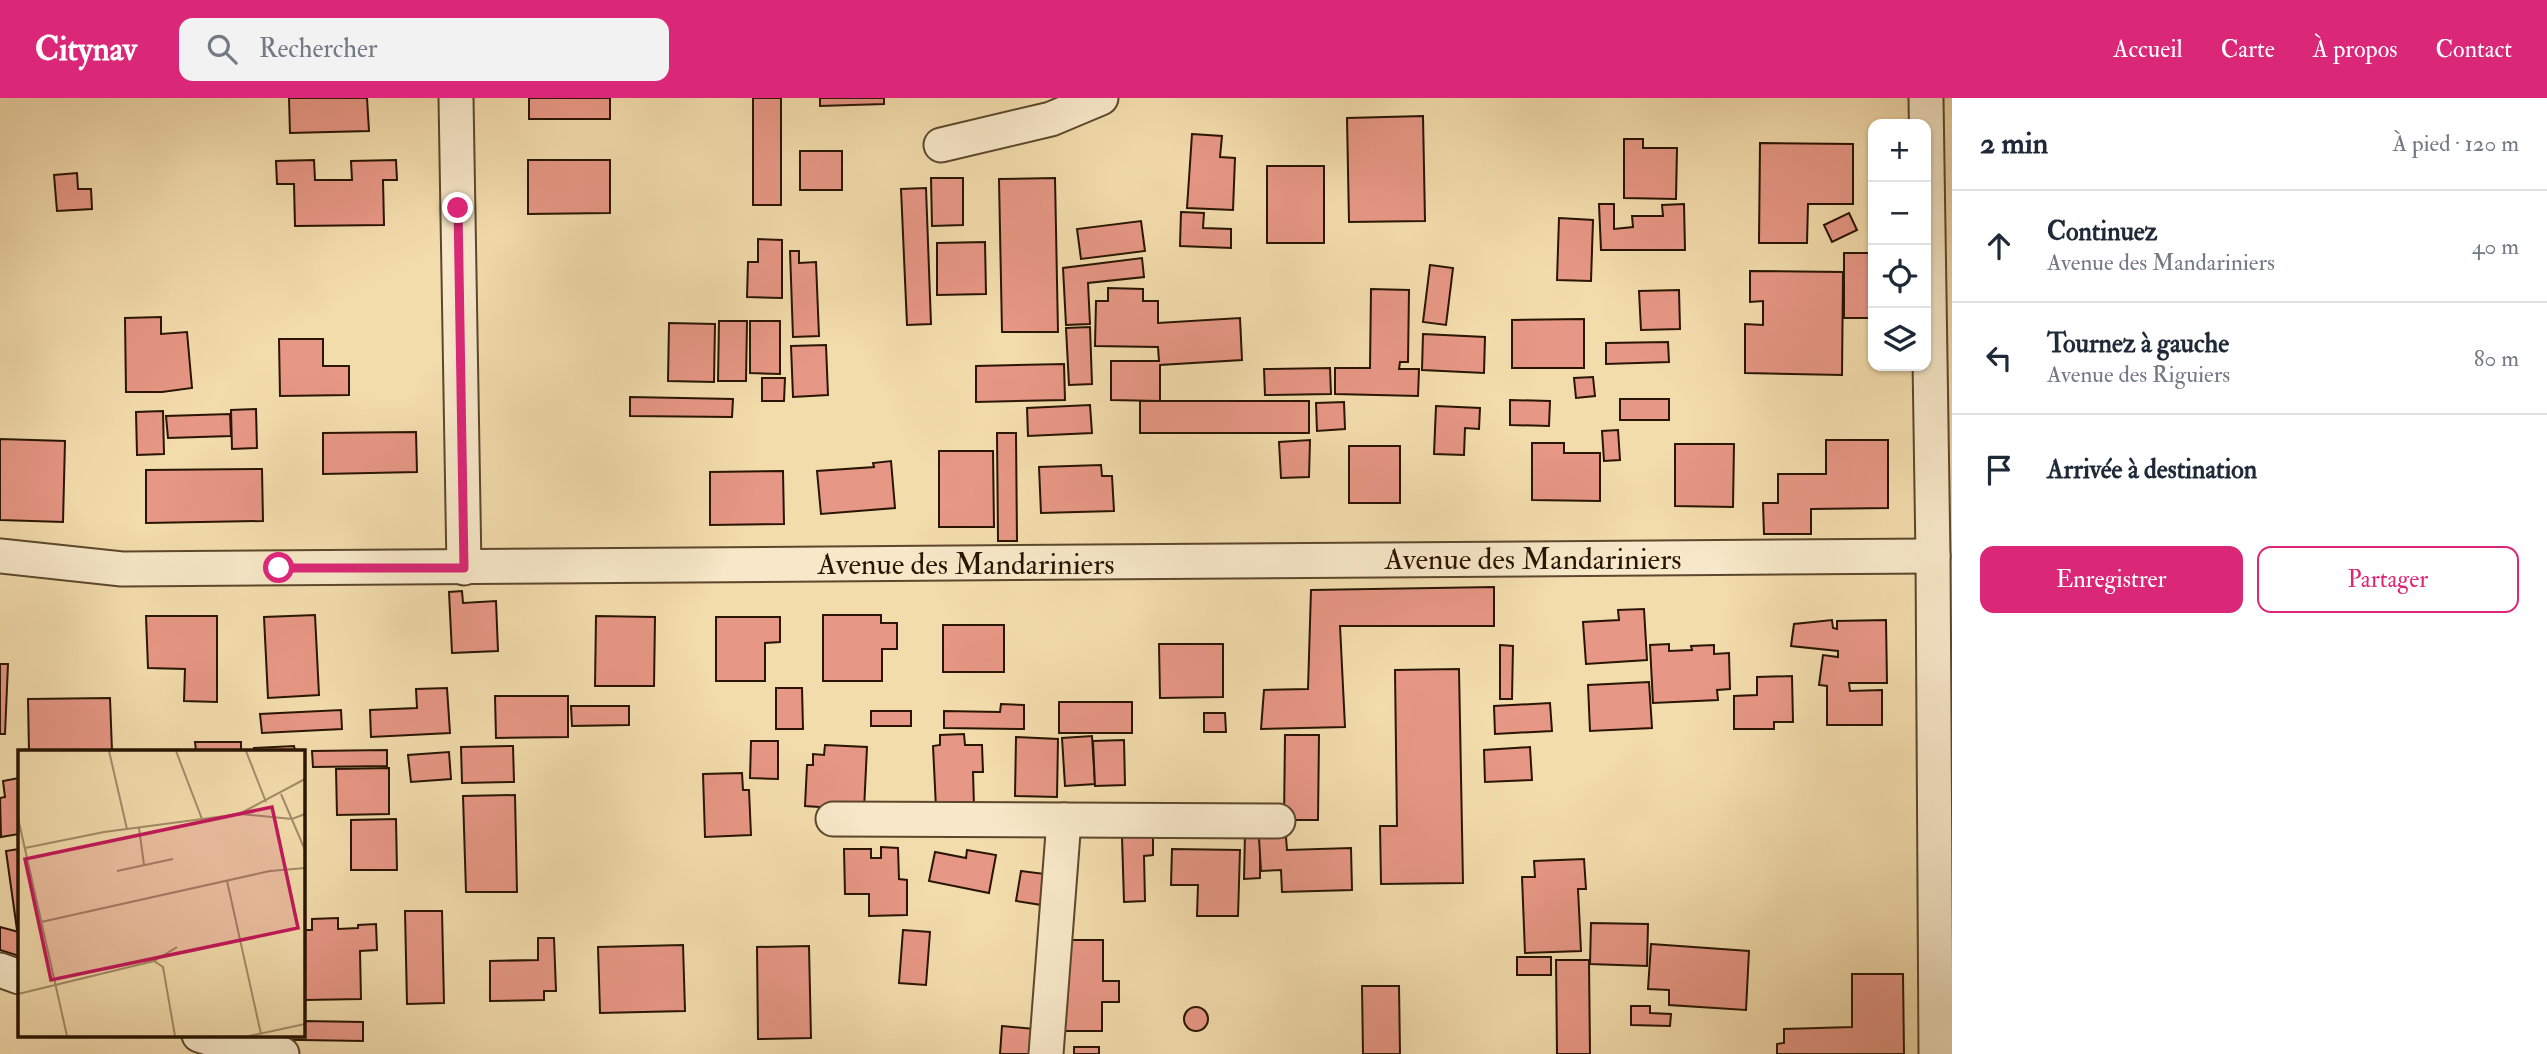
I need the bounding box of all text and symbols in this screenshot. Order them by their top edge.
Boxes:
search box [179,18,669,81]
text: Citynav [35,29,137,70]
icon: search [203,30,241,68]
text: Rechercher [259,33,378,65]
text: Accueil [2113,34,2183,65]
text: Carte [2221,34,2275,65]
text: À propos [2313,34,2398,65]
text: Contact [2436,34,2512,65]
map controls [1868,119,1931,371]
button: + [1868,119,1931,182]
text: 2 min [1980,125,2048,162]
text: À pied · 120 m [2393,129,2519,158]
button: − [1868,182,1931,245]
route end [442,192,473,223]
text: Continuez [2047,216,2157,248]
icon: ahead [1980,227,2018,265]
text: 40 m [2472,232,2519,261]
button: locate [1868,245,1931,308]
text: Avenue des Mandariniers [2047,248,2275,277]
button: layers [1868,308,1931,371]
text: Tournez à gauche [2047,328,2229,360]
icon: left [1980,339,2018,377]
text: 80 m [2474,344,2519,373]
text: Avenue des Riguiers [2047,360,2230,389]
icon: arrive [1980,451,2018,489]
text: Arrivée à destination [2047,454,2257,486]
street label: Avenue des Mandariniers [1383,541,1682,578]
street label: Avenue des Mandariniers [816,546,1115,583]
button: Enregistrer [1980,546,2243,613]
button: Partager [2257,546,2519,613]
route start [263,552,294,583]
inset map [18,750,304,1037]

